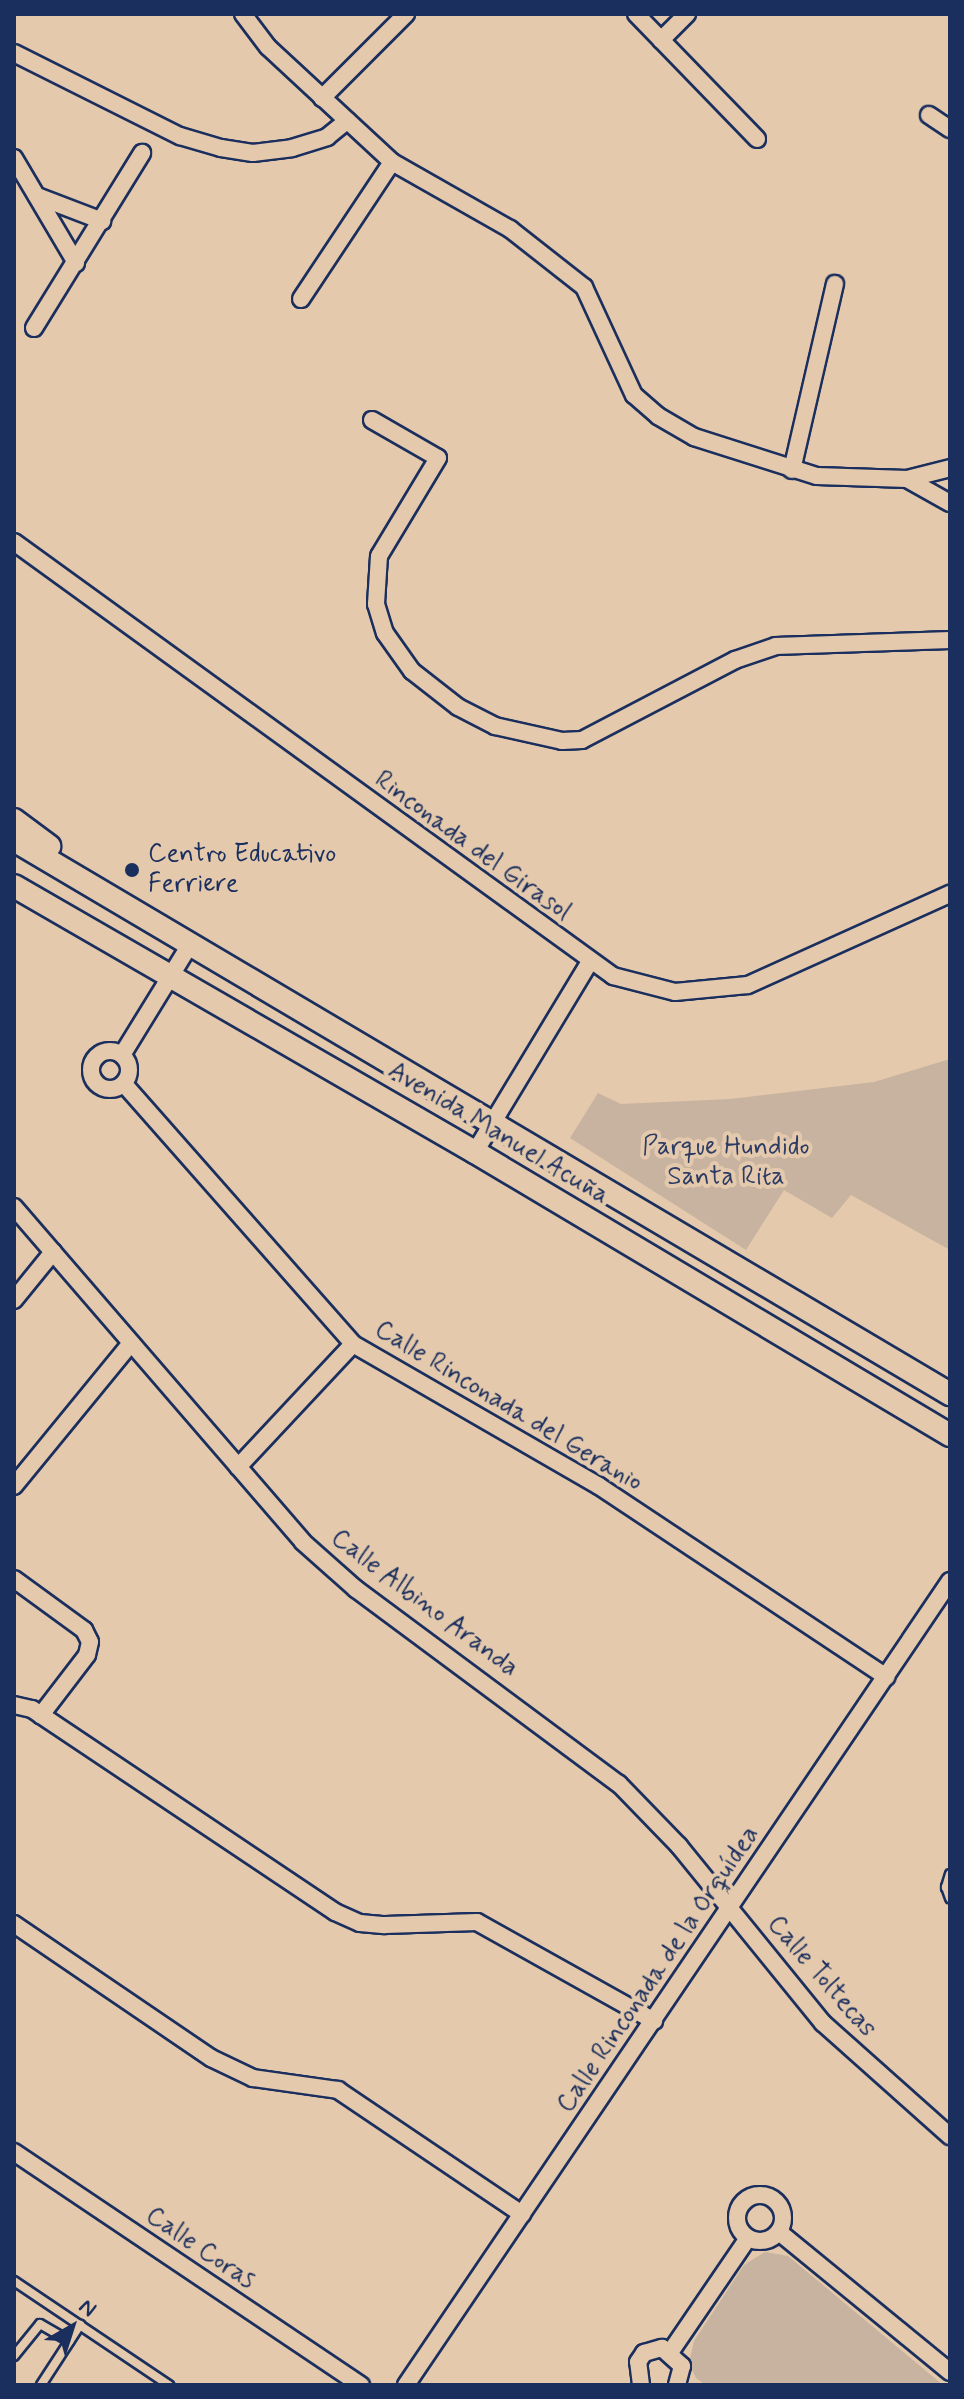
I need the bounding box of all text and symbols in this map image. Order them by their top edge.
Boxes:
street label: Rinconada del Girasol [370,767,574,927]
place label: Centro Educativo Ferriere [148,839,336,900]
marker: Centro Educativo Ferriere [123,861,141,879]
street label: Avenida Manuel Acuña [386,1058,610,1210]
park label: Parque Hundido Santa Rita [642,1132,810,1194]
street label: Calle Rinconada del Geranio [367,1314,649,1500]
street label: Calle Albino Aranda [324,1523,524,1685]
street label: Calle Rinconada de la Orquídea [552,1822,766,2118]
street label: Calle Toltecas [759,1909,883,2045]
street label: Calle Coras [139,2201,261,2297]
north arrow [32,2287,112,2367]
text: N [73,2293,102,2324]

